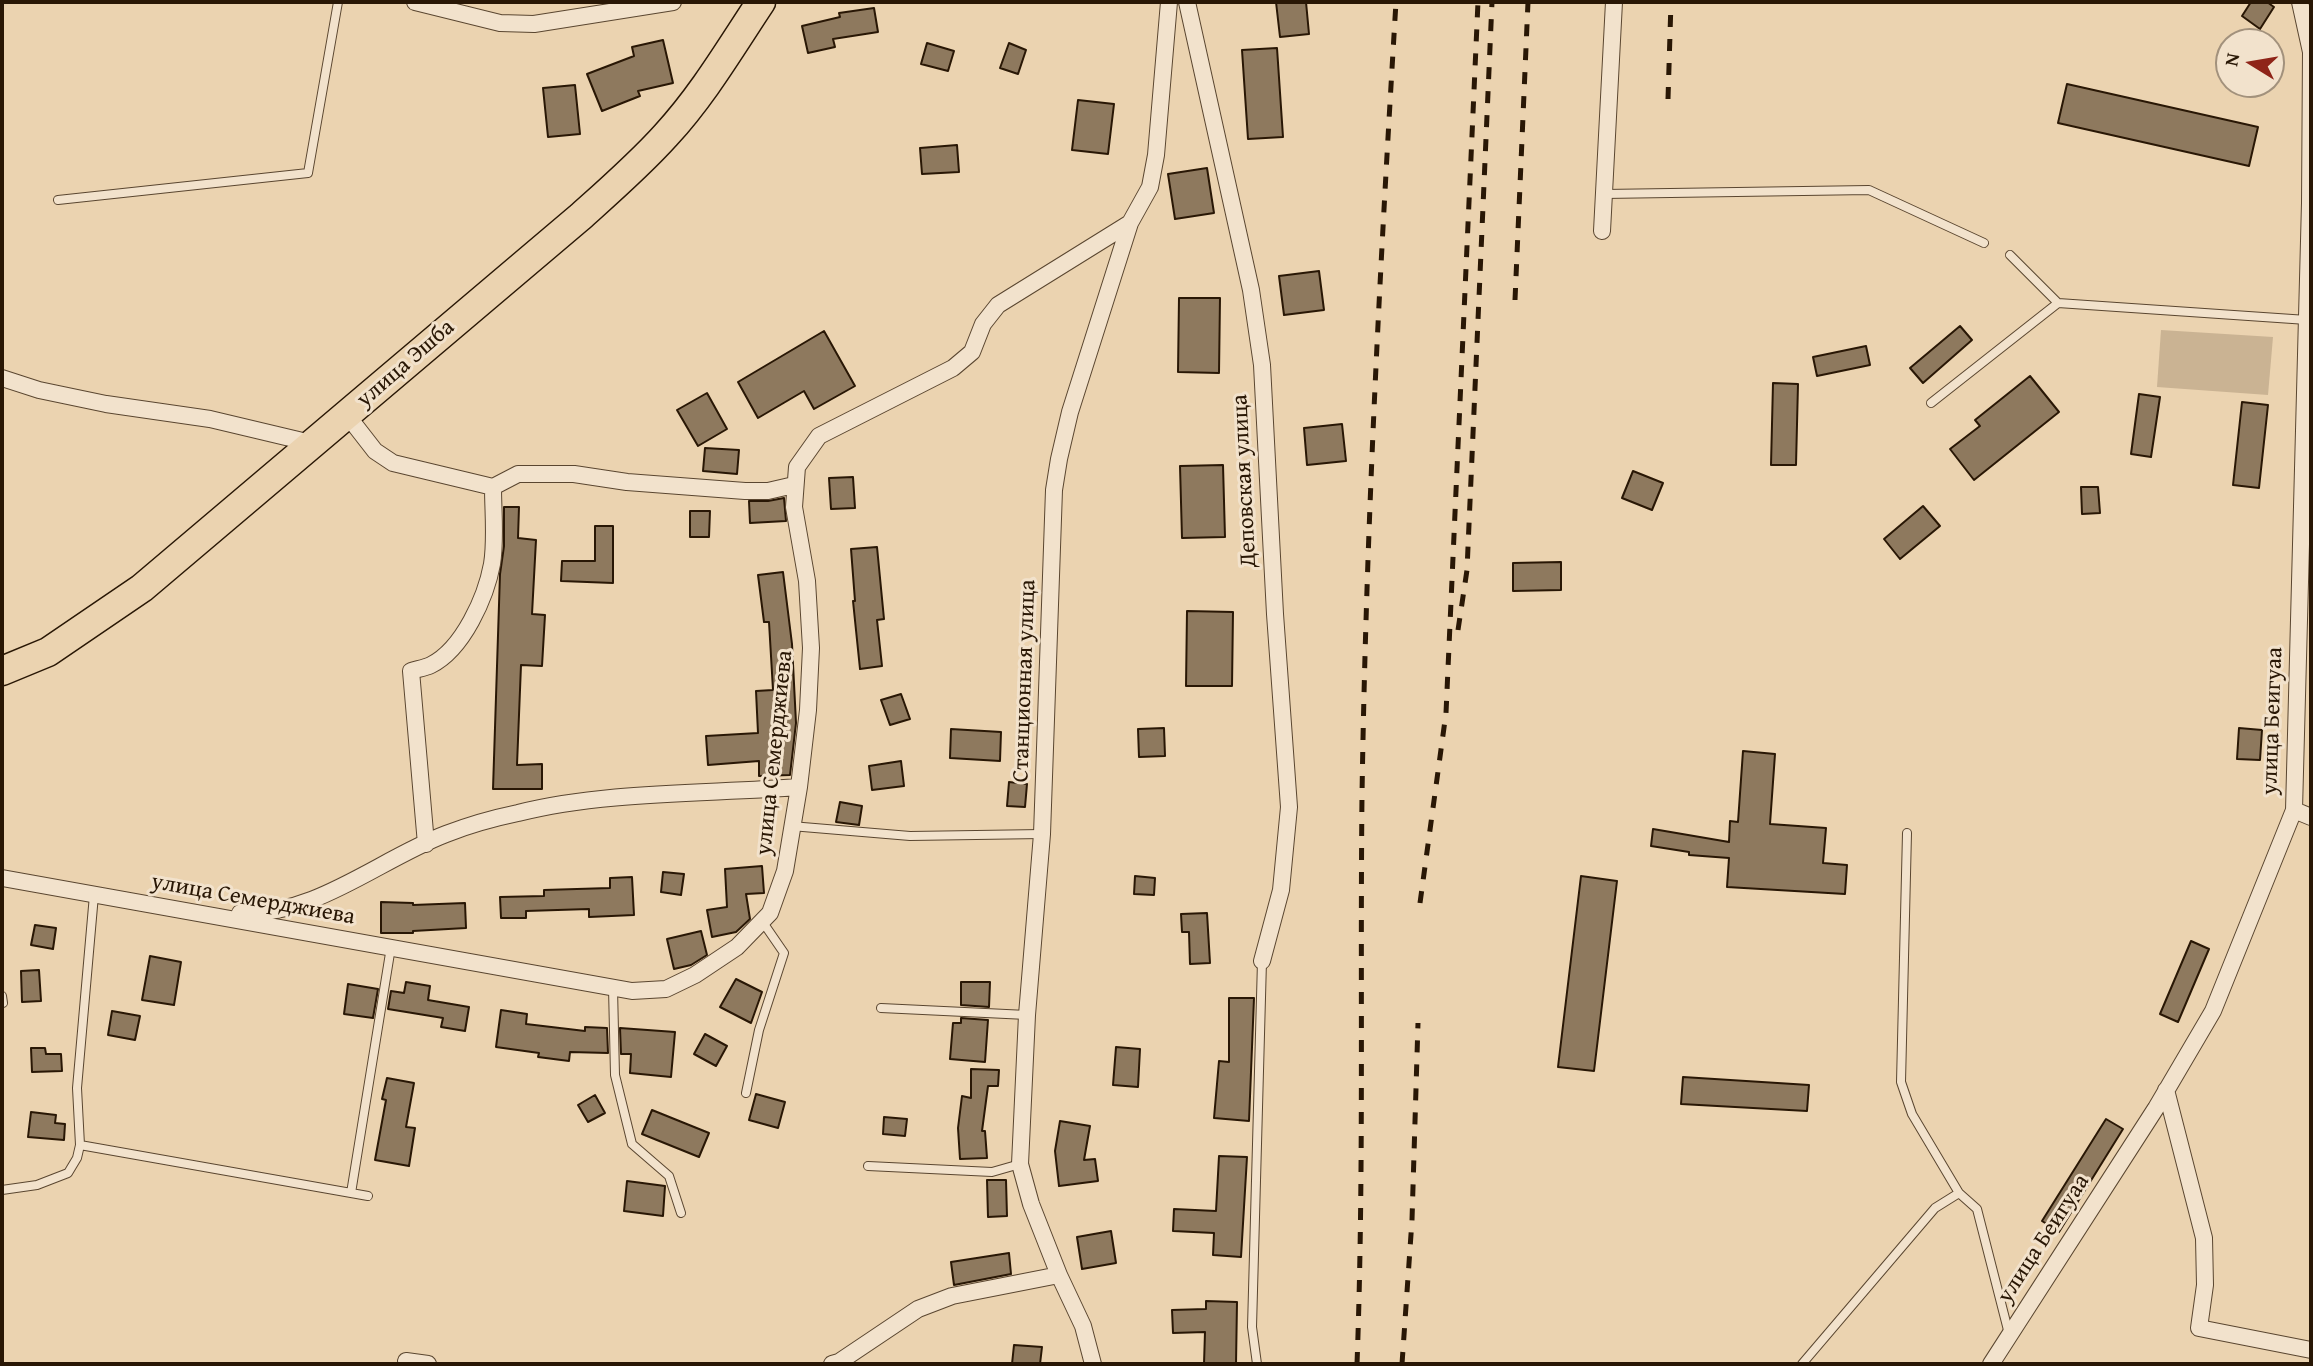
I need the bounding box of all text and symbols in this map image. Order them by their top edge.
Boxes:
north arrow [2215,28,2285,98]
text: N [2216,50,2246,68]
street label: улица Эшба [351,314,461,414]
street label: Деповская улица [1227,394,1263,568]
street label: Станционная улица [1008,579,1042,783]
street label: улица Беигуаа [2257,647,2289,795]
street label: улица Семерджиева [751,649,799,857]
street label: улица Семерджиева [149,869,357,931]
street label: улица Беигуаа [1992,1169,2096,1309]

